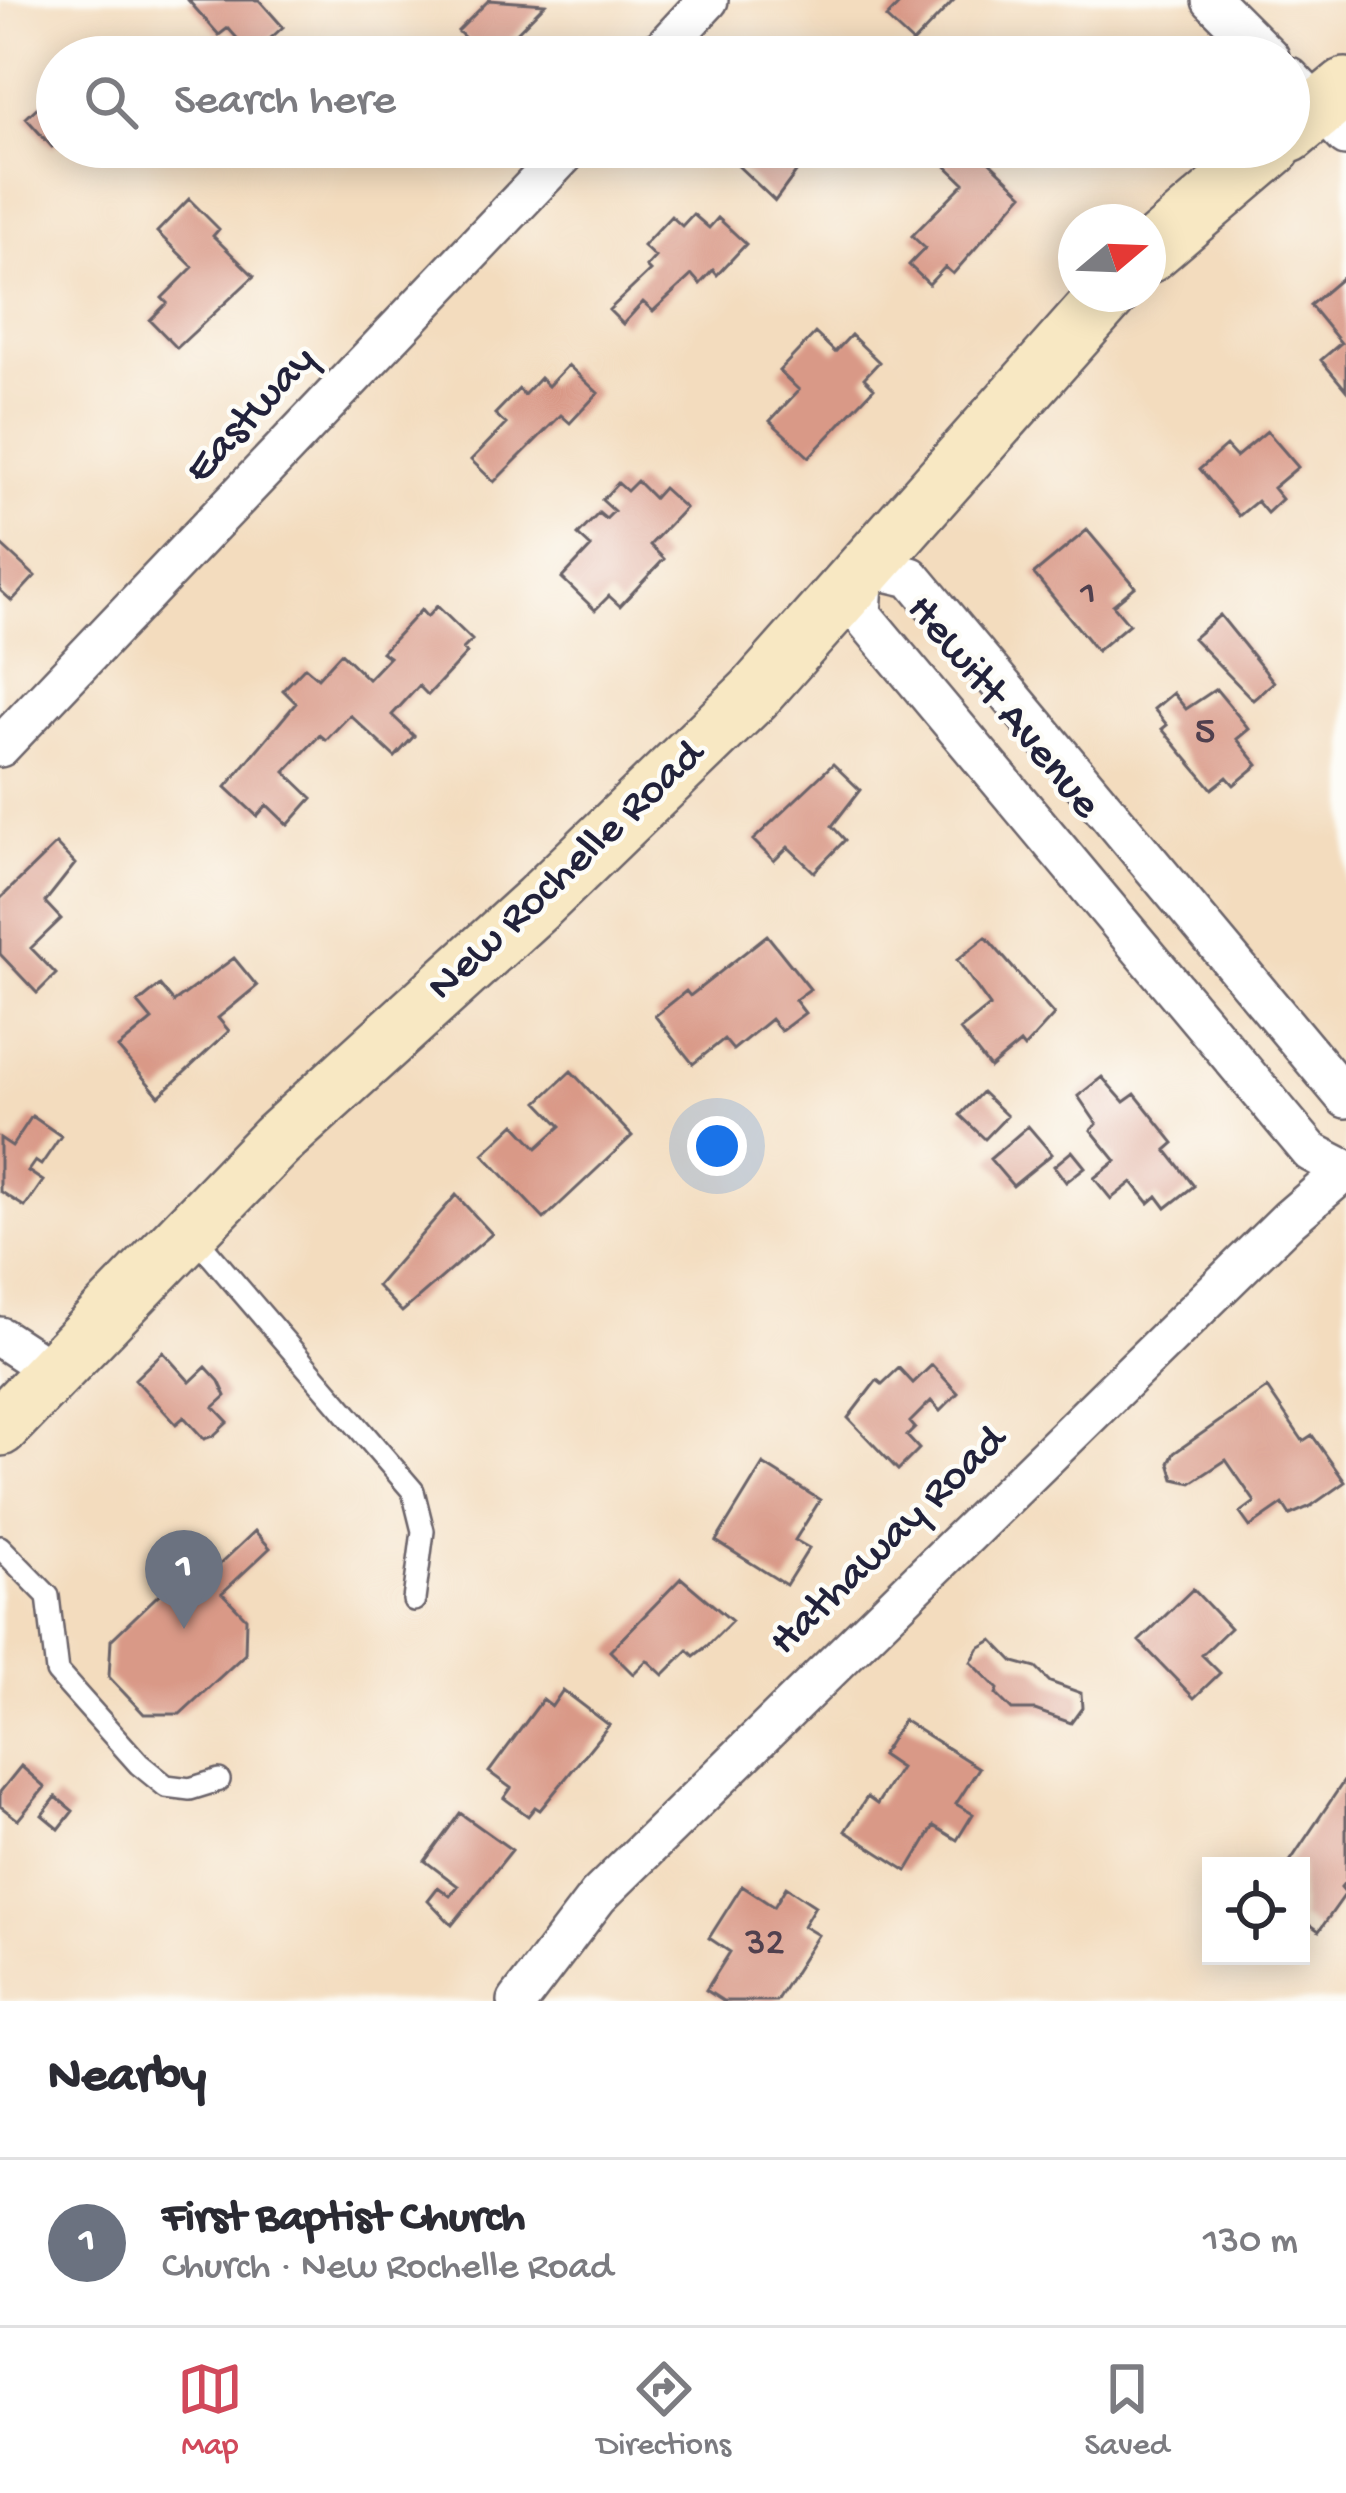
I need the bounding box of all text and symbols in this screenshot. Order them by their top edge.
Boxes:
search box [36,36,1310,168]
icon: search [78,69,144,135]
text: Search here [174,76,396,129]
north arrow [1058,204,1166,312]
street label: Eastway [175,336,329,496]
house number: 1 [1079,573,1096,619]
street label: Hewitt Avenue [893,585,1112,831]
house number: 5 [1195,711,1215,757]
street label: New Rochelle Road [417,727,719,1014]
your location [687,1116,747,1176]
street label: Hathaway Road [759,1413,1021,1668]
pin: 1 [145,1530,223,1629]
map controls [1202,1857,1310,1965]
button: locate [1202,1857,1310,1965]
house number: 32 [744,1922,785,1968]
text: Nearby [48,2049,206,2109]
text: First Baptist Church [162,2193,525,2246]
text: 1 [79,2220,95,2266]
text: 130 m [1203,2220,1298,2266]
text: Church · New Rochelle Road [162,2246,613,2292]
tab: Map [177,2356,243,2466]
tab: Directions [597,2356,731,2466]
tab: Saved [1085,2356,1169,2466]

